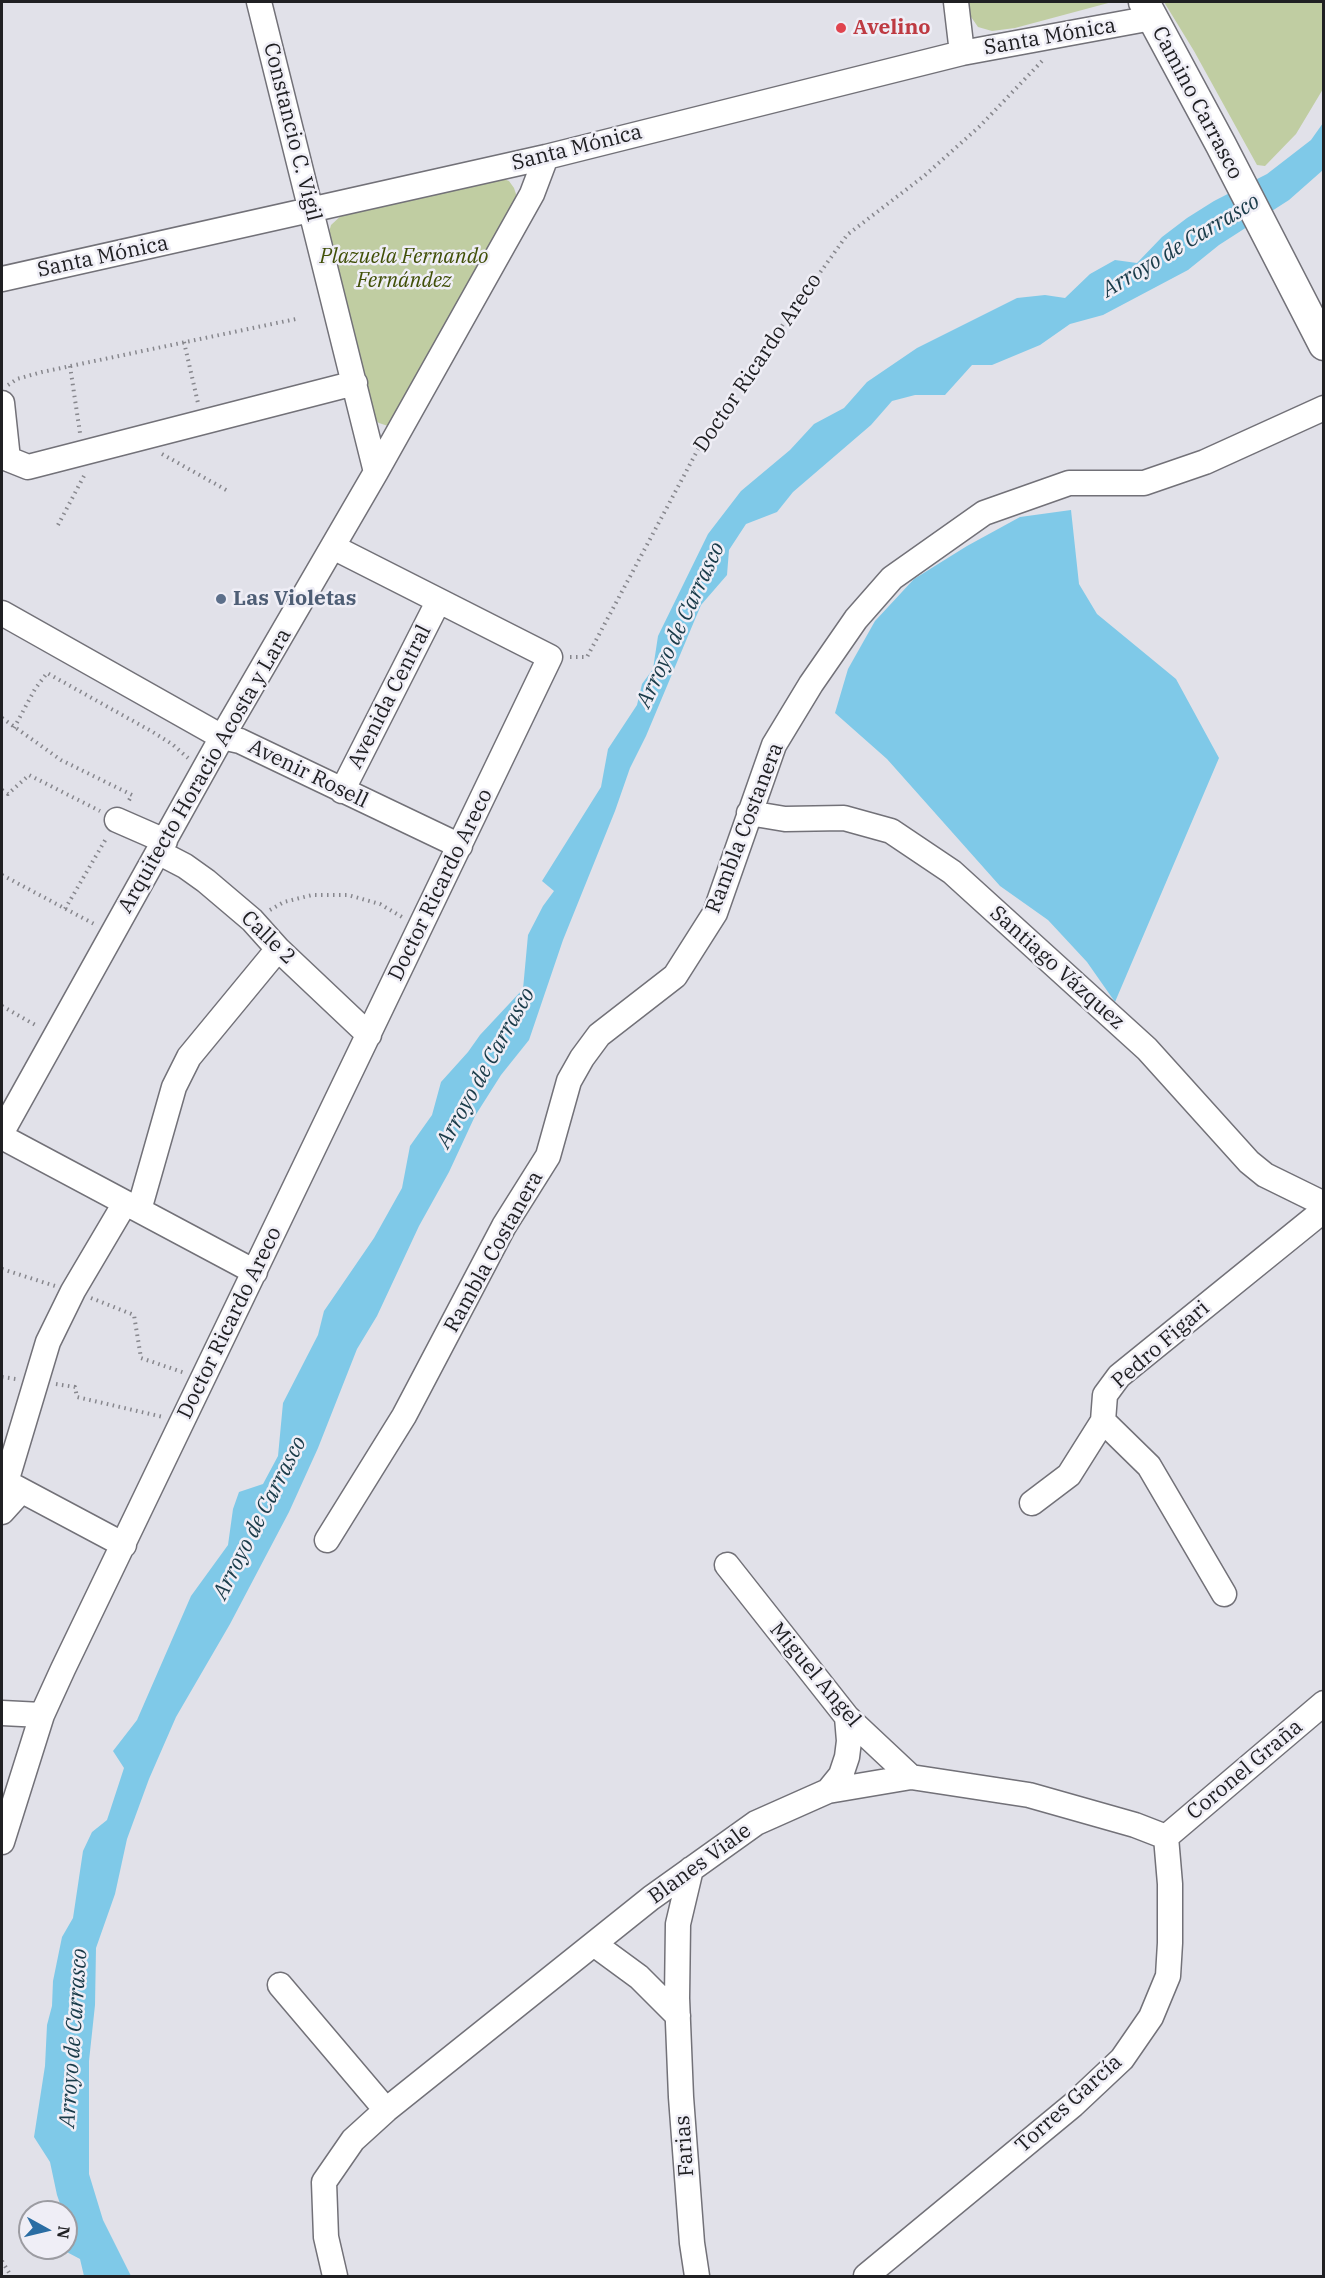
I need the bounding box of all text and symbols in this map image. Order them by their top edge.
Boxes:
street label: Santa Mónica [982,13,1118,61]
place label: Avelino [853,15,931,41]
marker: Avelino [834,21,848,35]
street label: Camino Carrasco [1146,22,1248,184]
street label: Constancio C. Vigil [258,40,326,224]
street label: Santa Mónica [509,120,645,176]
water label: Arroyo de Carrasco [1097,188,1265,304]
street label: Santa Mónica [35,231,171,283]
park label: Plazuela Fernando Fernández [319,244,489,294]
street label: Doctor Ricardo Areco [689,269,827,457]
water label: Arroyo de Carrasco [631,538,731,712]
place label: Las Violetas [233,586,356,612]
marker: Las Violetas [214,592,228,606]
street label: Avenida Central [343,621,437,773]
street label: Arquitecto Horacio Acosta y Lara [113,624,297,918]
street label: Avenir Rosell [244,734,372,814]
street label: Rambla Costanera [701,739,789,917]
street label: Doctor Ricardo Areco [384,785,498,985]
street label: Santiago Vázquez [984,901,1130,1035]
street label: Calle 2 [235,906,301,970]
water label: Arroyo de Carrasco [431,983,541,1153]
street label: Rambla Costanera [439,1167,549,1337]
street label: Doctor Ricardo Areco [173,1223,287,1423]
street label: Pedro Figari [1107,1296,1215,1394]
water label: Arroyo de Carrasco [207,1432,313,1604]
street label: Miguel Angel [764,1618,866,1732]
street label: Coronel Graña [1182,1714,1308,1826]
street label: Blanes Viale [644,1818,756,1910]
water label: Arroyo de Carrasco [55,1948,93,2128]
street label: Torres García [1011,2050,1127,2158]
street label: Farias [670,2114,700,2178]
north arrow [18,2200,78,2260]
text: N [53,2225,75,2240]

